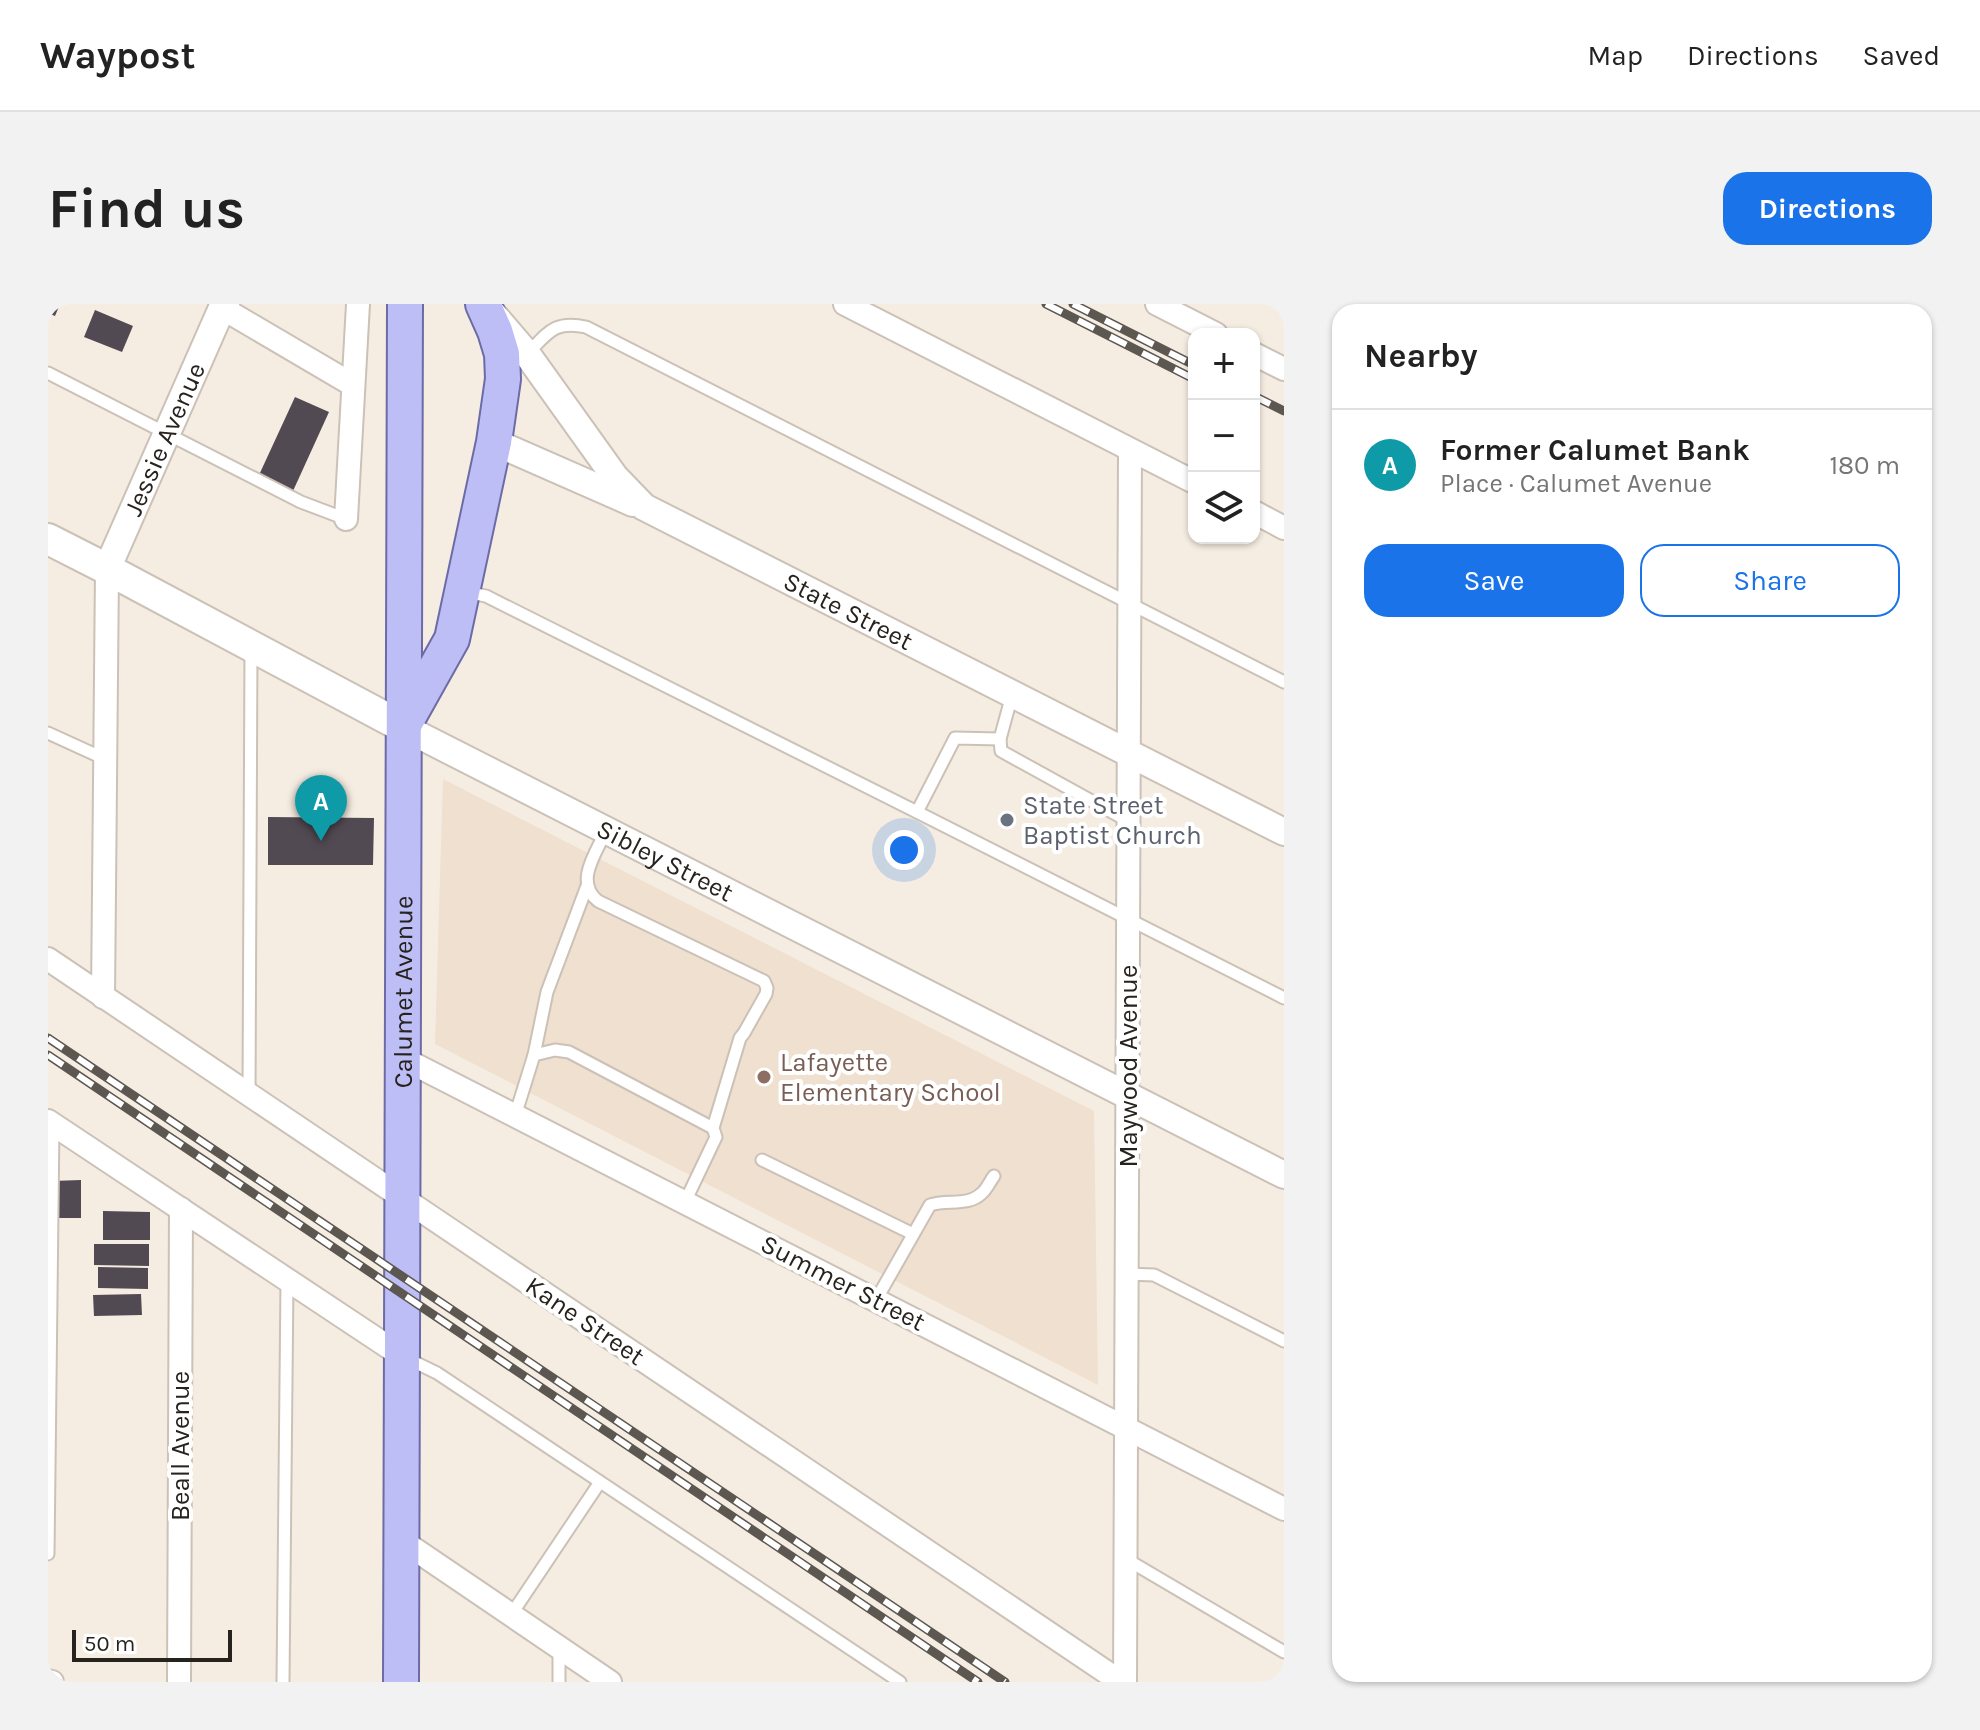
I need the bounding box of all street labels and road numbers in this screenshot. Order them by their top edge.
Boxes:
street label: Jessie Avenue [117,358,212,520]
street label: State Street [779,565,918,656]
street label: Sibley Street [592,813,739,908]
street label: Calumet Avenue [387,896,419,1088]
street label: Maywood Avenue [1113,965,1144,1167]
street label: Summer Street [756,1228,931,1338]
street label: Kane Street [520,1270,651,1372]
street label: Beall Avenue [165,1371,196,1521]

